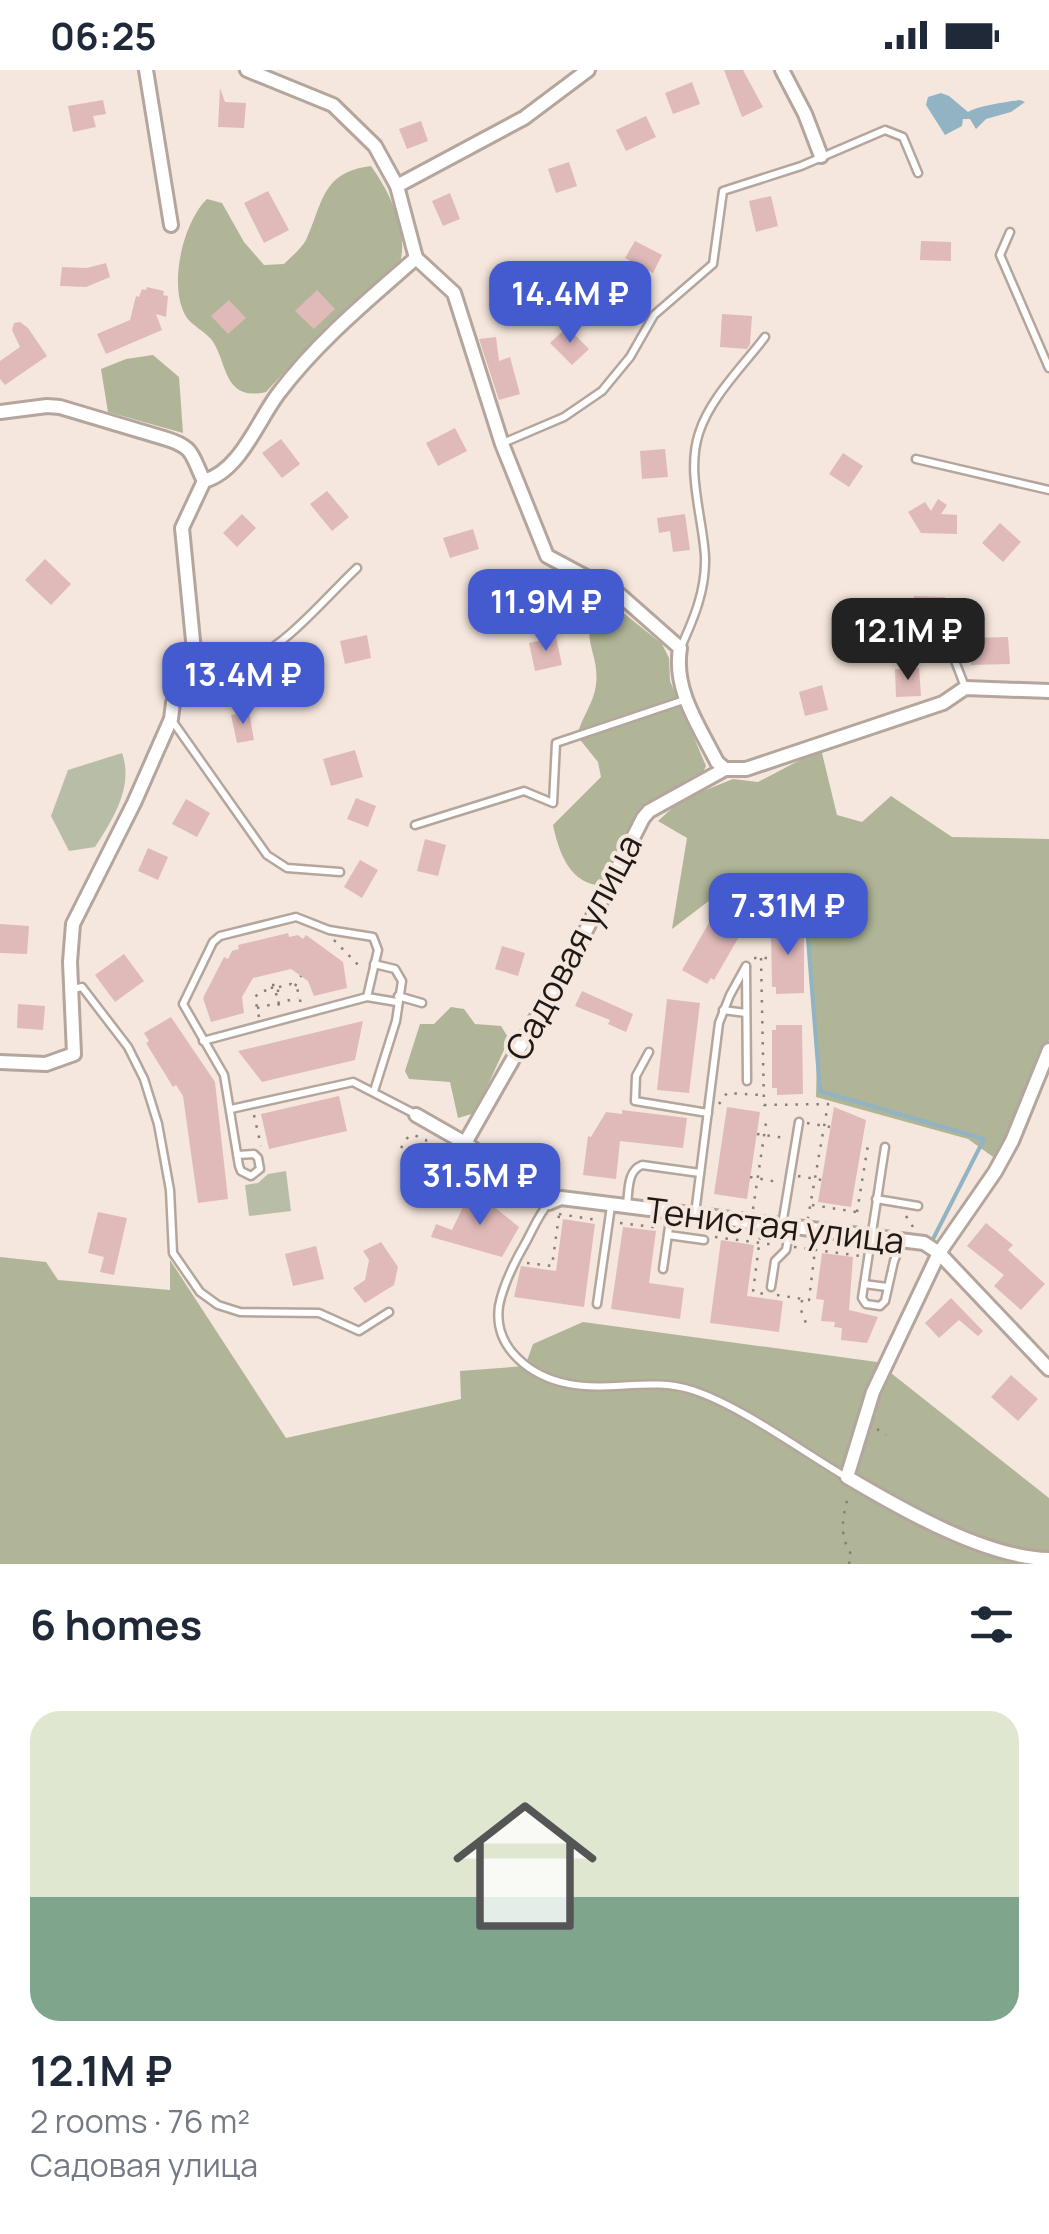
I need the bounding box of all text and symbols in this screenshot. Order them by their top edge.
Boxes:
text: 06:25 [50,9,157,61]
pin: 14.4M ₽ [478,261,662,346]
text: 14.4M ₽ [511,271,629,315]
pin: 11.9M ₽ [454,569,638,654]
text: 11.9M ₽ [490,579,602,623]
pin: 12.1M ₽ [816,598,1000,683]
text: 12.1M ₽ [854,608,962,652]
pin: 13.4M ₽ [151,642,335,727]
text: 13.4M ₽ [184,652,302,696]
street label: Садовая улица [493,826,653,1068]
pin: 7.31M ₽ [696,873,880,958]
text: 7.31M ₽ [731,883,845,927]
pin: 31.5M ₽ [388,1143,572,1228]
text: 31.5M ₽ [422,1153,538,1197]
street label: Тенистая улица [643,1185,907,1265]
text: 6 homes [30,1595,202,1653]
icon: filters [964,1597,1019,1652]
icon: home [435,1776,615,1956]
text: 12.1M ₽ [30,2041,173,2099]
text: 2 rooms · 76 m² [30,2099,250,2143]
text: Садовая улица [30,2143,258,2187]

